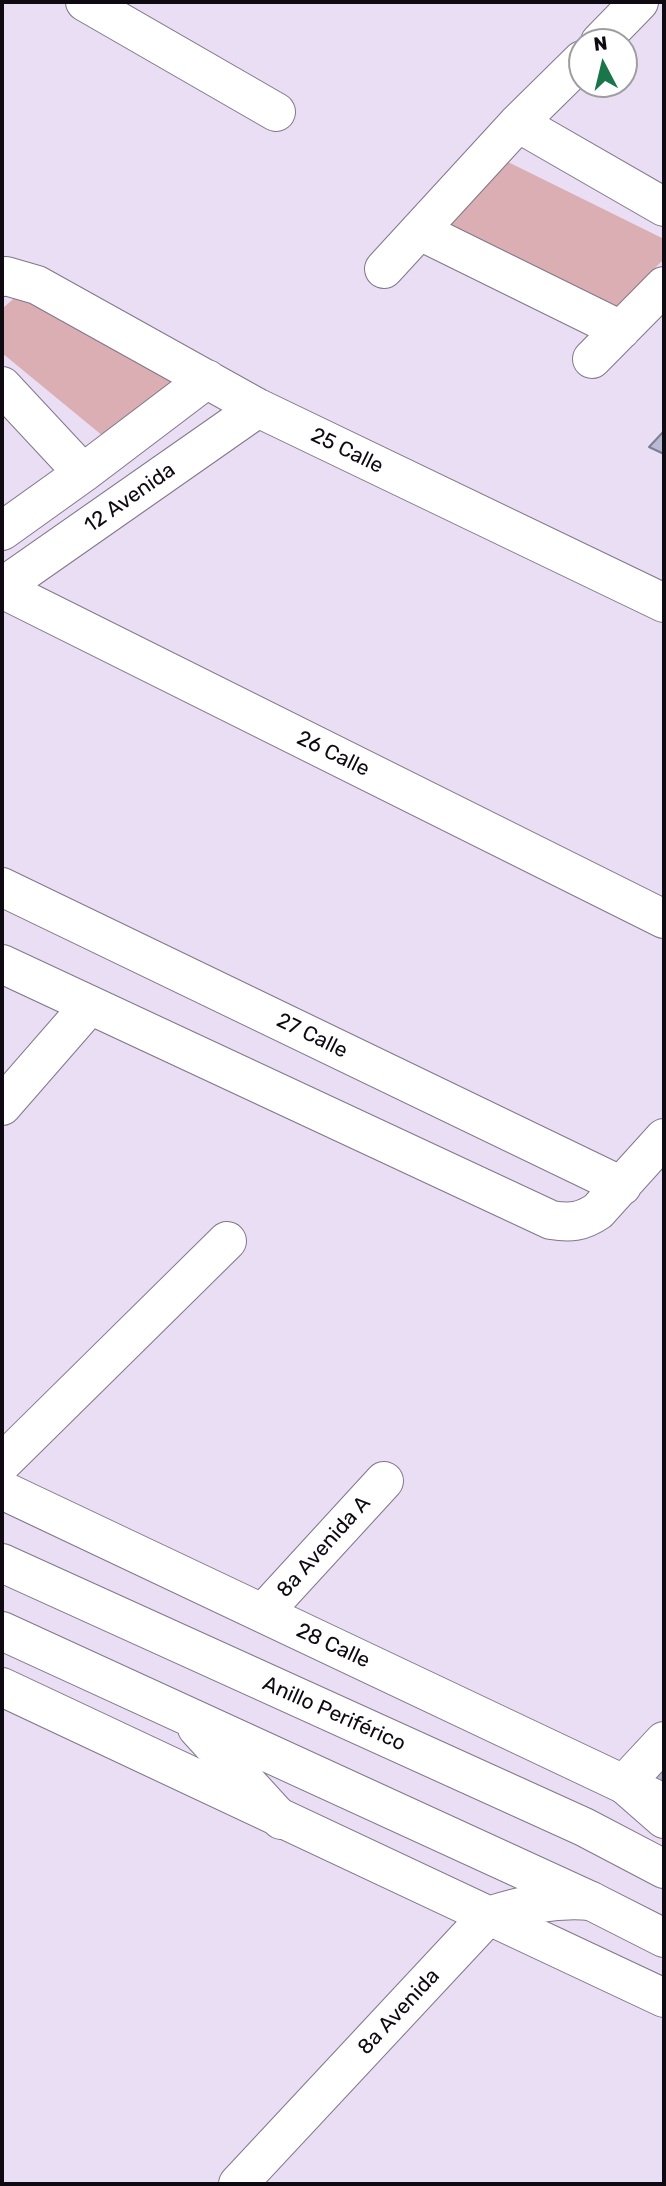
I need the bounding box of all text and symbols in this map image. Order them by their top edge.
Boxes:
north arrow [568,28,638,98]
text: N [592,31,609,56]
street label: 25 Calle [307,423,387,479]
street label: 12 Avenida [80,458,180,538]
street label: 26 Calle [293,726,373,782]
street label: 27 Calle [272,1008,352,1064]
street label: 8a Avenida A [272,1491,376,1603]
street label: 28 Calle [292,1618,374,1674]
street label: Anillo Periférico [259,1671,409,1757]
street label: 8a Avenida [353,1964,445,2060]

